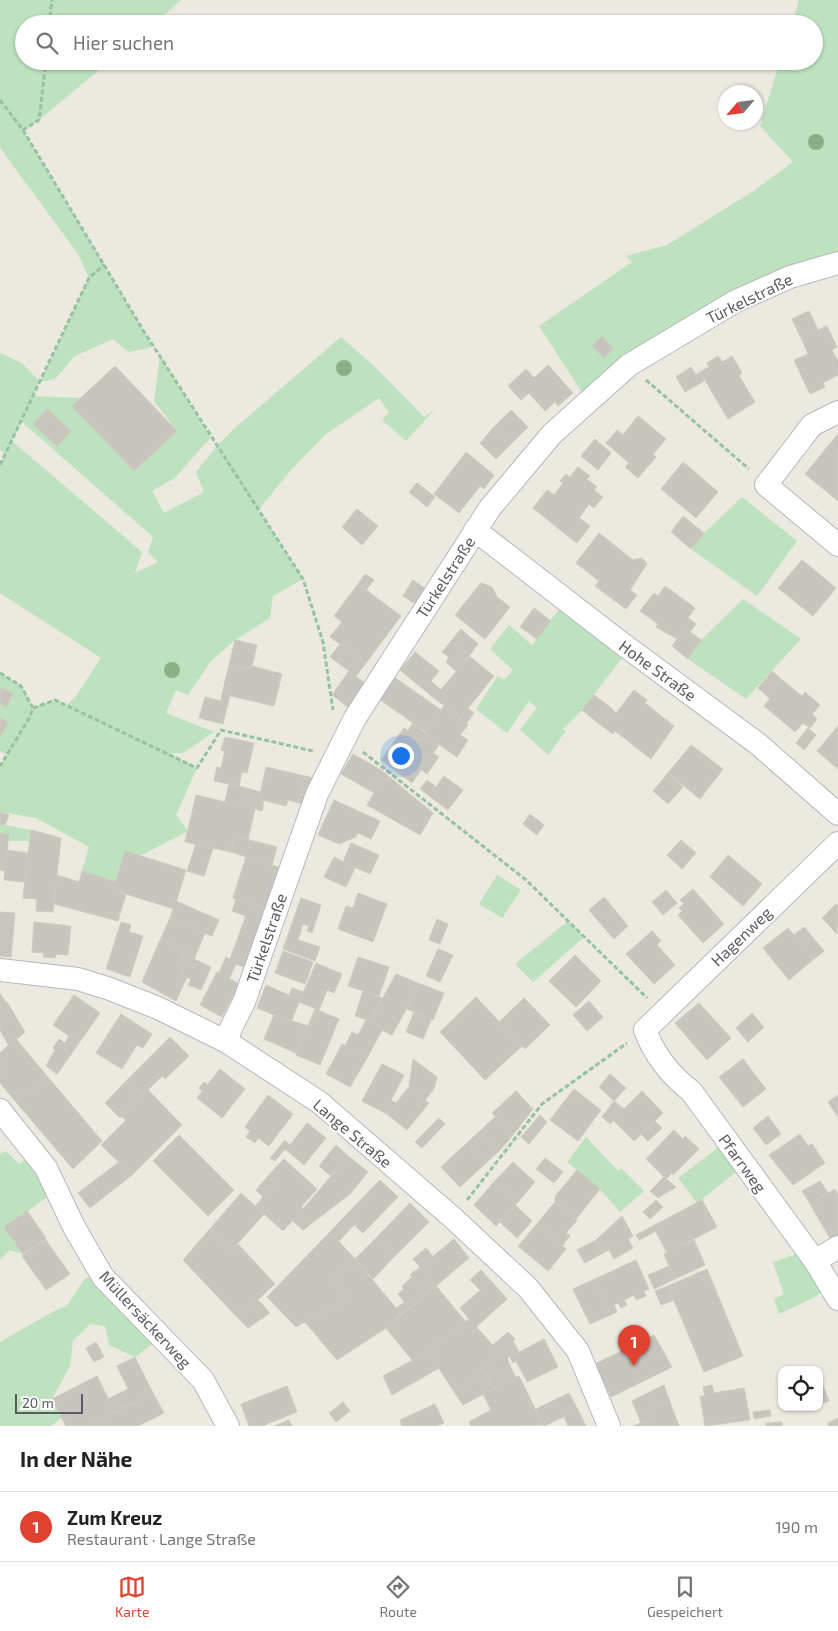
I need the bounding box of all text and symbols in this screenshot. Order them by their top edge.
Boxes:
search box [15,15,823,70]
icon: search [33,29,61,57]
text: Hier suchen [73,31,174,54]
north arrow [718,85,763,130]
street label: Türkelstraße [703,269,795,327]
street label: Türkelstraße [412,533,478,621]
street label: Hohe Straße [616,636,700,704]
your location [388,743,414,769]
street label: Türkelstraße [242,891,290,985]
street label: Hagenweg [707,902,775,970]
street label: Lange Straße [310,1095,396,1171]
street label: Pfarrweg [715,1130,771,1196]
street label: Müllersäckerweg [96,1266,196,1372]
pin: 1 [618,1325,650,1366]
map controls [778,1366,823,1411]
button: locate [778,1366,823,1411]
scale bar [15,1391,82,1414]
text: 20 m [22,1394,54,1411]
text: In der Nähe [20,1446,132,1471]
text: Zum Kreuz [67,1506,162,1529]
text: 1 [33,1517,39,1536]
text: 190 m [775,1517,818,1536]
text: Restaurant · Lange Straße [67,1529,256,1548]
tab: Karte [115,1573,149,1620]
tab: Route [380,1573,417,1620]
tab: Gespeichert [647,1573,723,1620]

